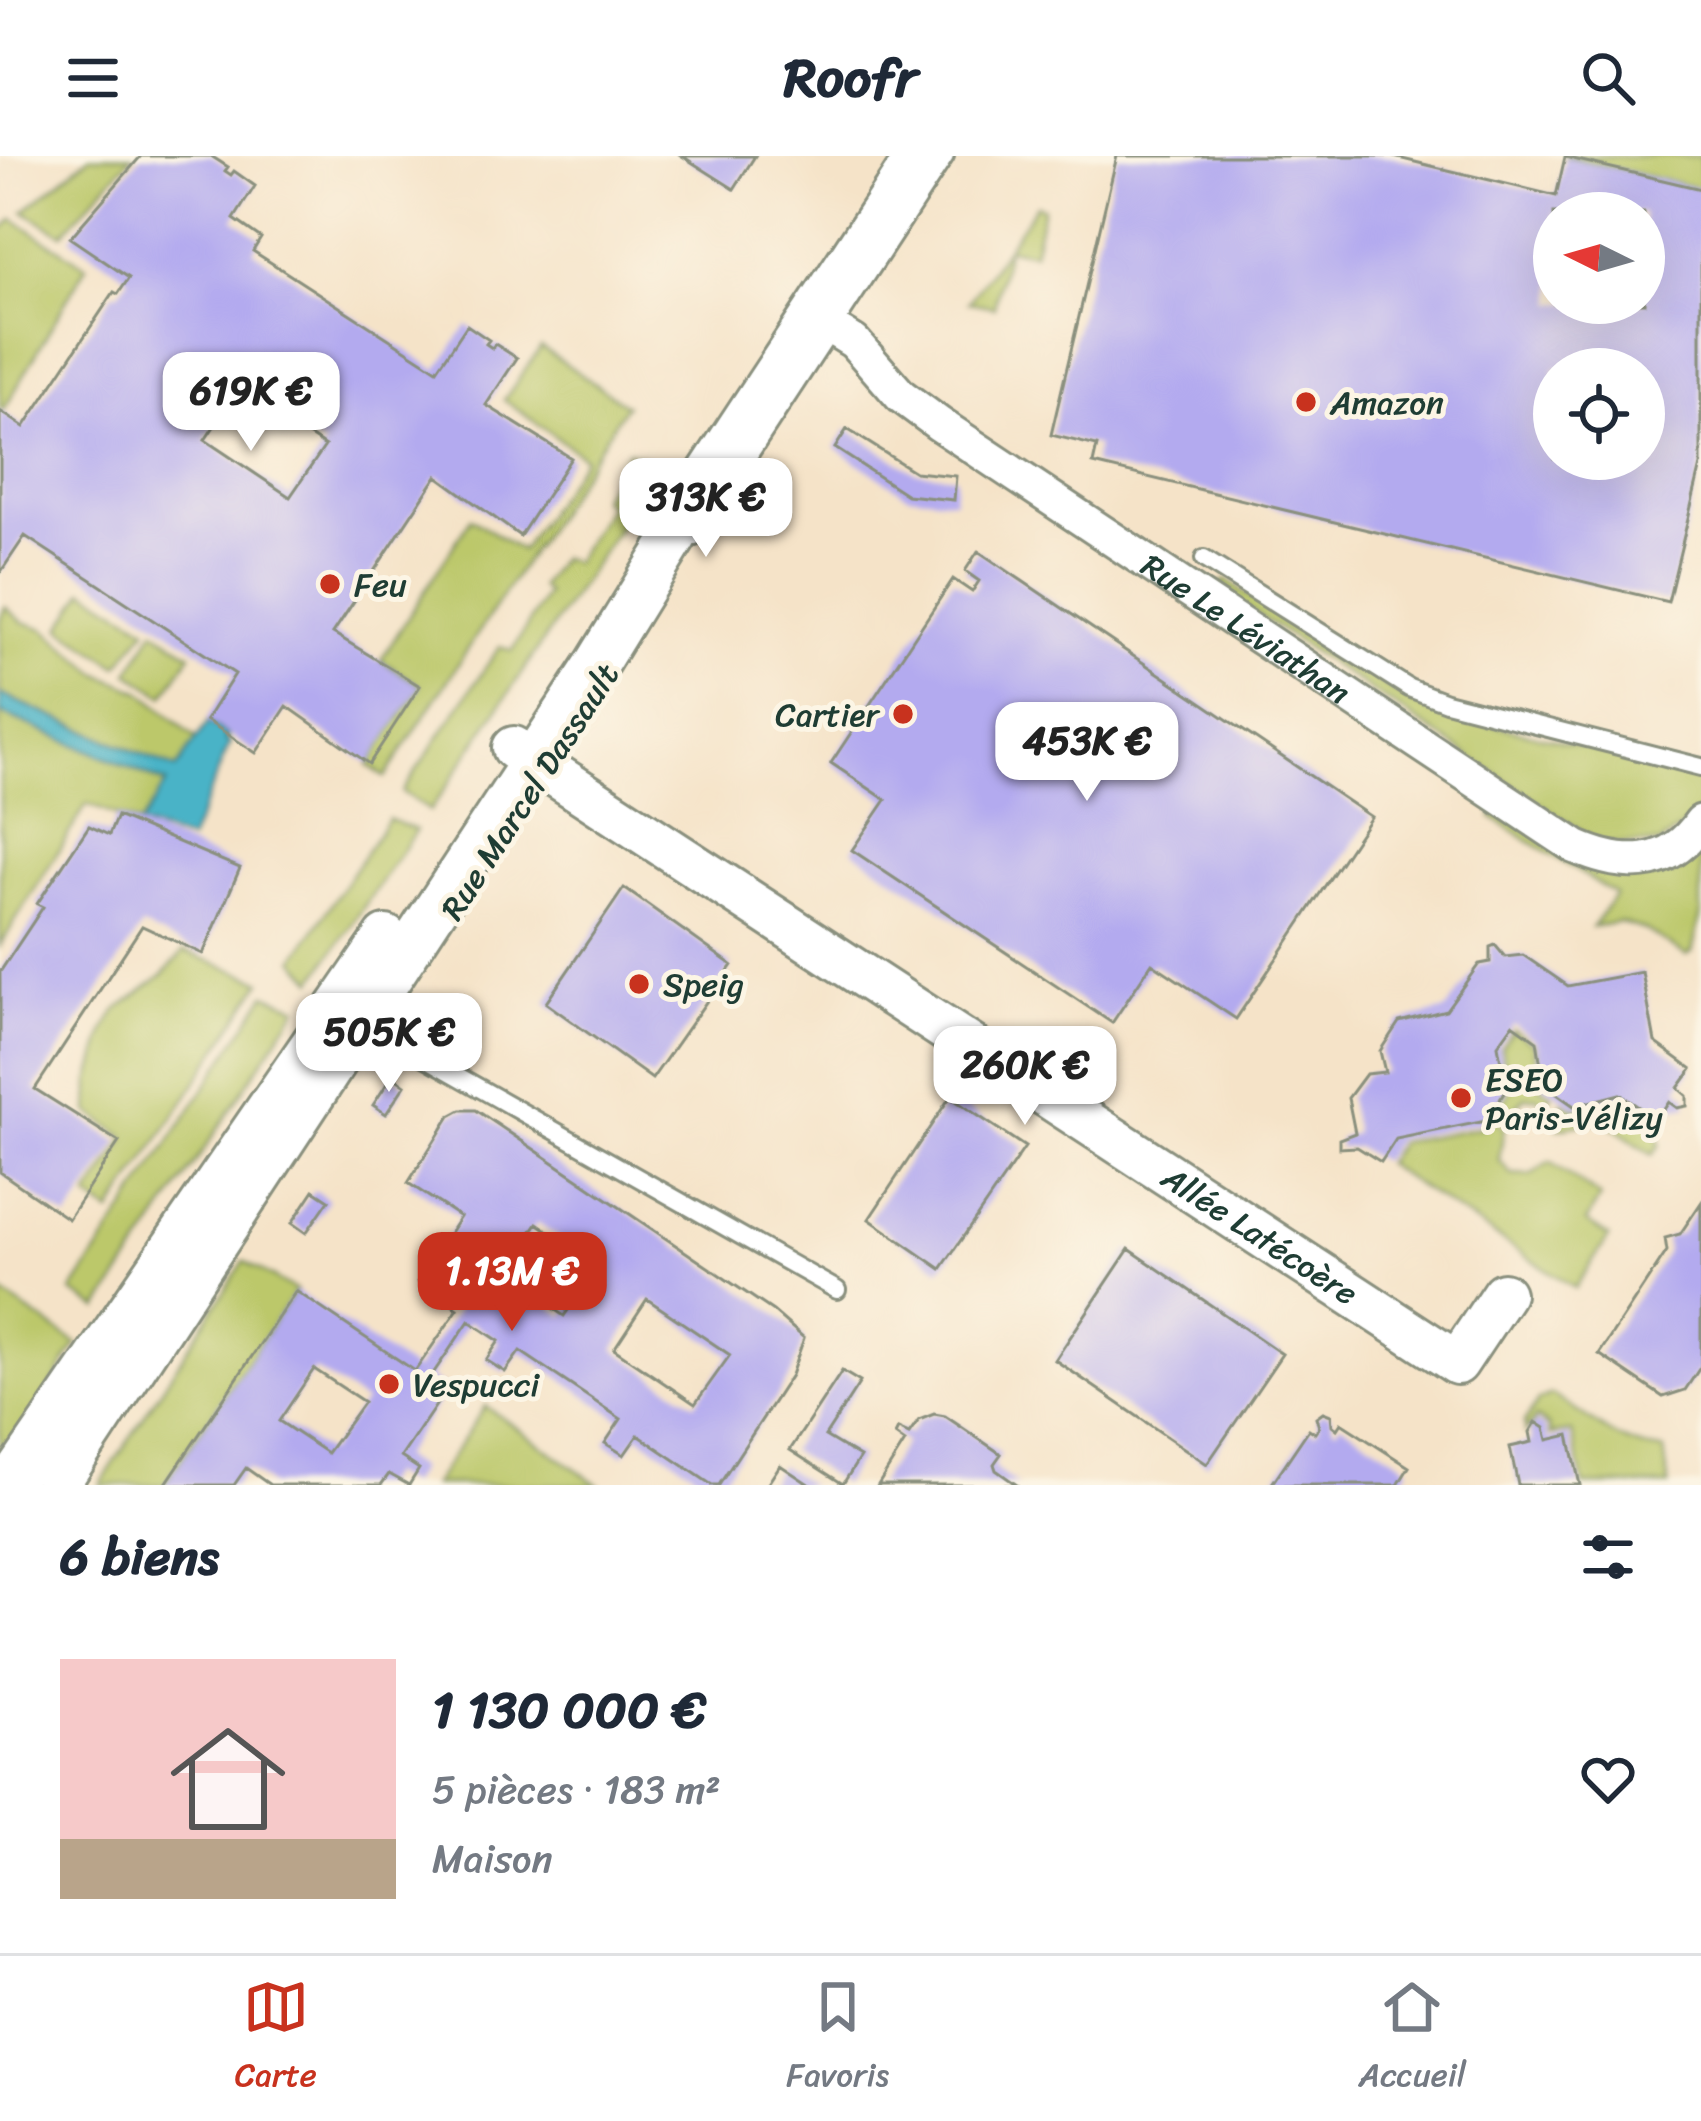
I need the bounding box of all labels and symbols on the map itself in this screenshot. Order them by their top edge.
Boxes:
north arrow [1533,192,1665,324]
pin: 619K € [153,352,349,454]
place label: Amazon [1329,374,1444,432]
marker: Amazon [1293,389,1319,415]
pin: 313K € [608,458,804,560]
street label: Rue Le Léviathan [1129,538,1363,720]
place label: Feu [354,556,407,614]
marker: Feu [317,571,343,597]
street label: Rue Marcel Dassault [424,651,635,932]
place label: Cartier [775,686,880,744]
marker: Cartier [890,701,916,727]
pin: 453K € [989,702,1185,804]
place label: Speig [663,956,744,1014]
marker: Speig [626,971,652,997]
pin: 505K € [291,993,487,1095]
pin: 260K € [927,1026,1123,1128]
place label: ESEO Paris-Vélizy [1485,1051,1663,1147]
marker: ESEO Paris-Vélizy [1448,1085,1474,1111]
street label: Allée Latécoère [1149,1149,1370,1321]
pin: 1.13M € [401,1232,623,1334]
place label: Vespucci [413,1356,540,1414]
marker: Vespucci [376,1371,402,1397]

